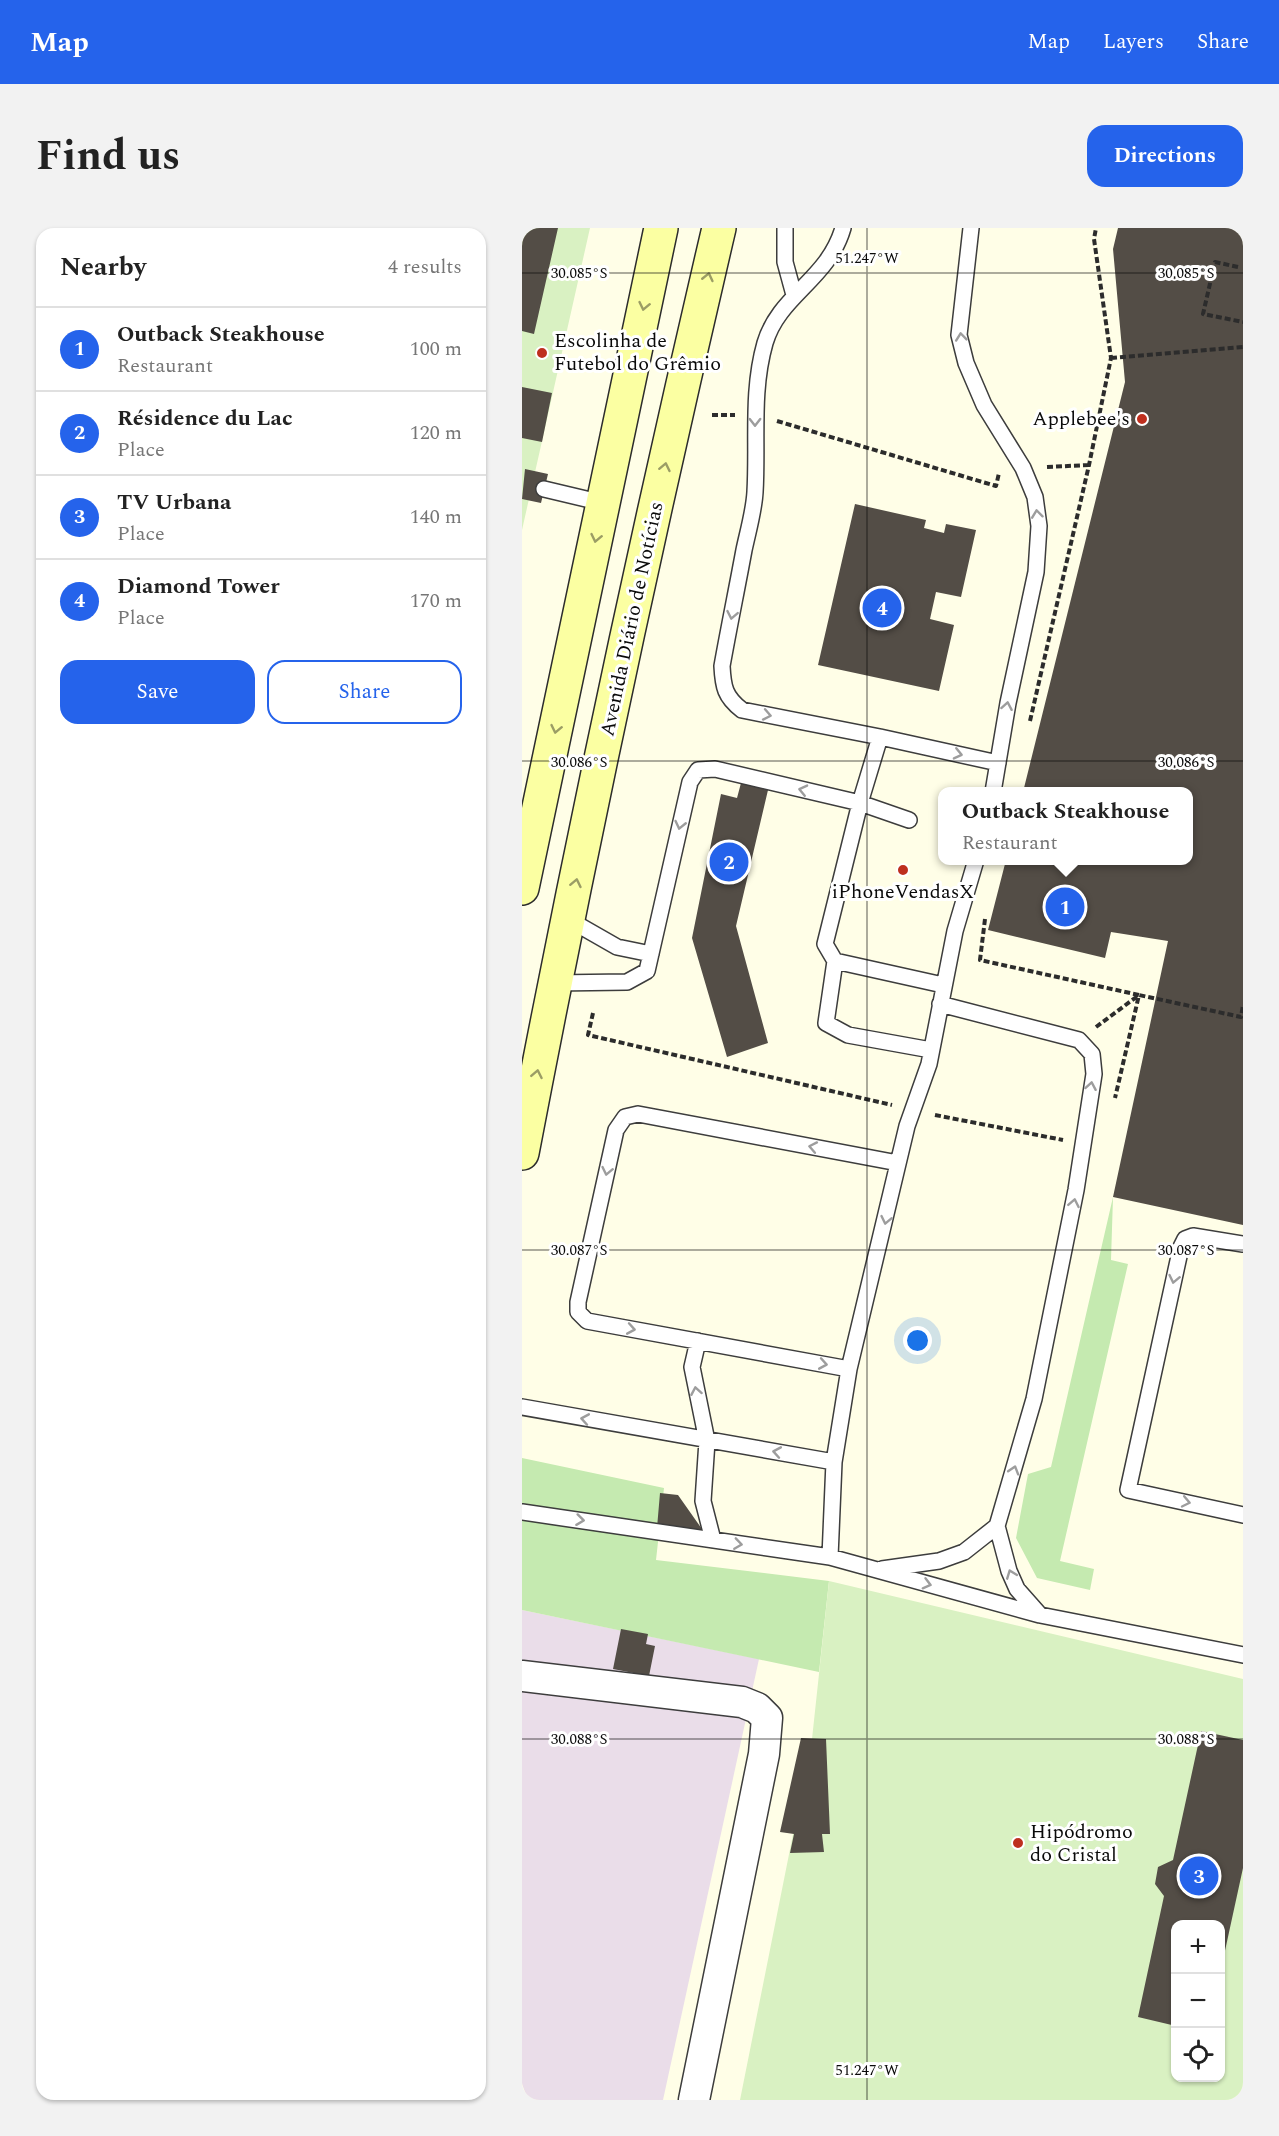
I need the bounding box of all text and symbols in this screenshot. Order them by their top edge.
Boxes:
text: Map [30,21,89,64]
text: Map [1028,26,1070,58]
text: Layers [1103,26,1164,58]
text: Share [1197,26,1249,58]
text: Find us [36,125,180,188]
button: Directions [1087,125,1243,187]
text: Nearby [60,247,146,287]
text: 51.247°W [835,247,899,270]
text: 4 results [388,252,462,282]
text: 30.085°S [551,262,607,285]
text: 30.085°S [1158,262,1214,285]
one-way arrow [700,272,713,282]
one-way arrow [638,301,651,311]
text: Outback Steakhouse [117,318,325,351]
place label: Escolinha de Futebol do Grêmio [554,326,721,379]
one-way arrow [955,332,968,342]
text: 1 [74,334,85,364]
text: 100 m [410,334,462,364]
marker: Escolinha de Futebol do Grêmio [535,346,549,360]
text: Restaurant [117,351,213,381]
text: Résidence du Lac [117,402,293,435]
place label: Applebee's [1032,404,1130,434]
marker: Applebee's [1135,412,1149,426]
text: 2 [74,418,85,448]
text: 120 m [410,418,462,448]
one-way arrow [749,418,761,427]
text: Place [117,435,165,465]
one-way arrow [658,462,671,472]
text: TV Urbana [117,486,231,519]
street label: Avenida Diário de Notícias [592,499,672,739]
text: 3 [74,502,85,532]
text: 140 m [410,502,462,532]
one-way arrow [1031,509,1044,518]
text: Place [117,519,165,549]
one-way arrow [590,532,603,542]
text: Diamond Tower [117,570,280,603]
text: 4 [74,586,85,616]
text: 170 m [410,586,462,616]
pin: 4 [862,586,902,631]
text: Place [117,603,165,633]
one-way arrow [726,610,739,620]
button: Save [60,660,255,724]
button: Share [267,660,462,724]
one-way arrow [1001,701,1013,710]
one-way arrow [762,708,772,721]
one-way arrow [550,723,563,733]
one-way arrow [953,747,963,760]
text: 30.086°S [551,751,607,774]
text: 30.086°S [1158,751,1214,774]
one-way arrow [798,784,808,797]
popup [938,787,1193,865]
text: Outback Steakhouse [962,795,1169,828]
one-way arrow [674,820,687,830]
text: Restaurant [962,828,1058,858]
pin: 2 [710,840,748,884]
marker: iPhoneVendasX [896,863,910,877]
place label: iPhoneVendasX [832,877,974,907]
one-way arrow [568,879,581,889]
pin: 1 [1046,884,1084,930]
one-way arrow [530,1070,543,1080]
one-way arrow [1084,1081,1097,1091]
one-way arrow [809,1141,819,1154]
one-way arrow [601,1166,614,1176]
one-way arrow [1067,1199,1080,1209]
one-way arrow [880,1215,893,1225]
text: 30.087°S [551,1239,607,1262]
text: 30.087°S [1158,1239,1214,1262]
one-way arrow [1168,1274,1181,1284]
one-way arrow [627,1323,636,1335]
your location [903,1326,932,1355]
one-way arrow [819,1358,828,1370]
one-way arrow [690,1386,703,1396]
one-way arrow [580,1413,589,1425]
one-way arrow [772,1446,782,1459]
one-way arrow [1007,1465,1019,1476]
one-way arrow [1180,1495,1190,1508]
one-way arrow [575,1513,585,1526]
one-way arrow [734,1537,743,1549]
one-way arrow [1006,1570,1018,1581]
one-way arrow [921,1577,931,1589]
text: 30.088°S [551,1728,607,1751]
text: 30.088°S [1158,1728,1214,1751]
place label: Hipódromo do Cristal [1030,1817,1133,1870]
marker: Hipódromo do Cristal [1011,1836,1025,1850]
pin: 3 [1180,1854,1218,1898]
map controls [1171,1920,1225,2082]
button: + [1171,1920,1225,1974]
button: − [1171,1974,1225,2028]
button: locate [1171,2028,1225,2082]
text: 51.247°W [835,2059,899,2082]

